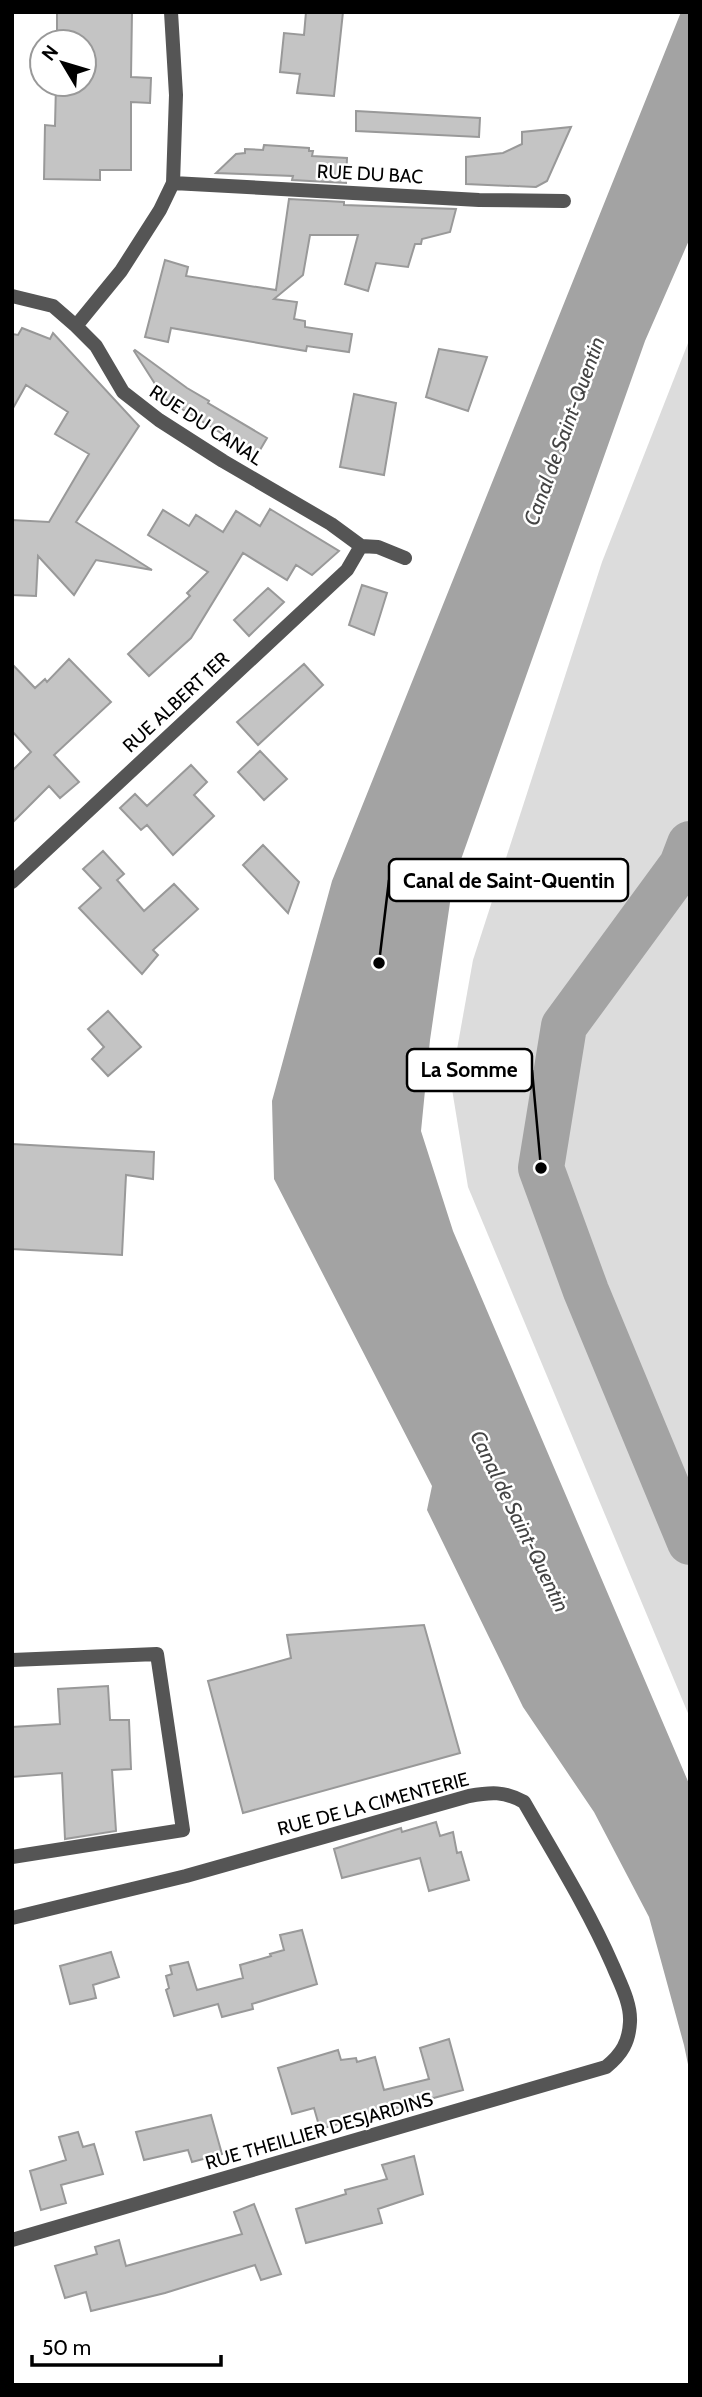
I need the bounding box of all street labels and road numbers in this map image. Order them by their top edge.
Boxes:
street label: RUE DU BAC [316,160,424,188]
street label: RUE DU CANAL [145,380,267,470]
street label: RUE ALBERT 1ER [118,647,234,757]
street label: RUE DE LA CIMENTERIE [275,1767,471,1841]
street label: RUE THEILLIER DESJARDINS [203,2087,435,2175]

